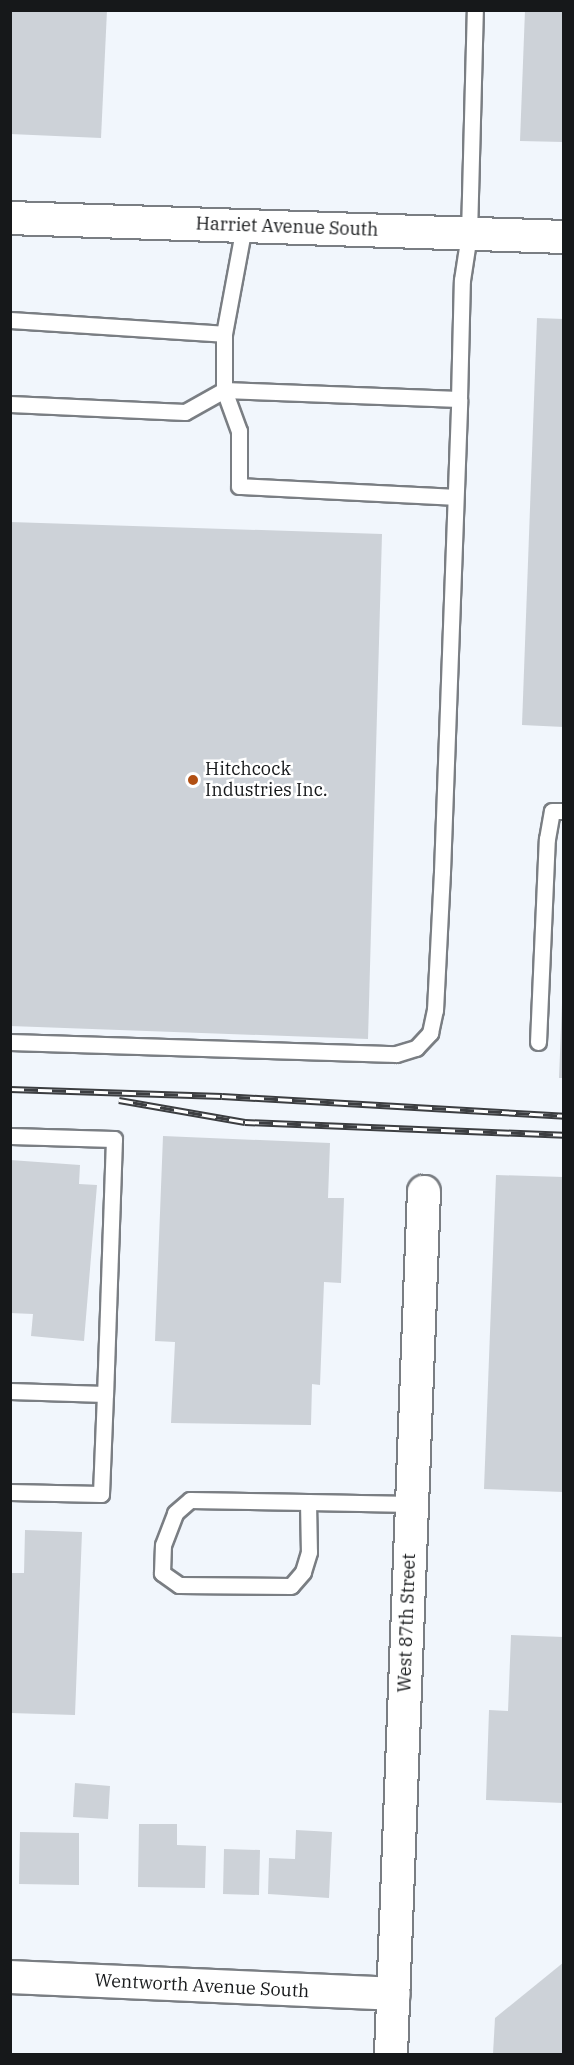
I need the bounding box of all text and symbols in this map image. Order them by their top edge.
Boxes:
street label: Harriet Avenue South [195,213,379,241]
place label: Hitchcock Industries Inc. [205,759,328,802]
marker: Hitchcock Industries Inc. [186,773,200,787]
street label: West 87th Street [394,1553,420,1693]
street label: Wentworth Avenue South [94,1970,310,2002]

